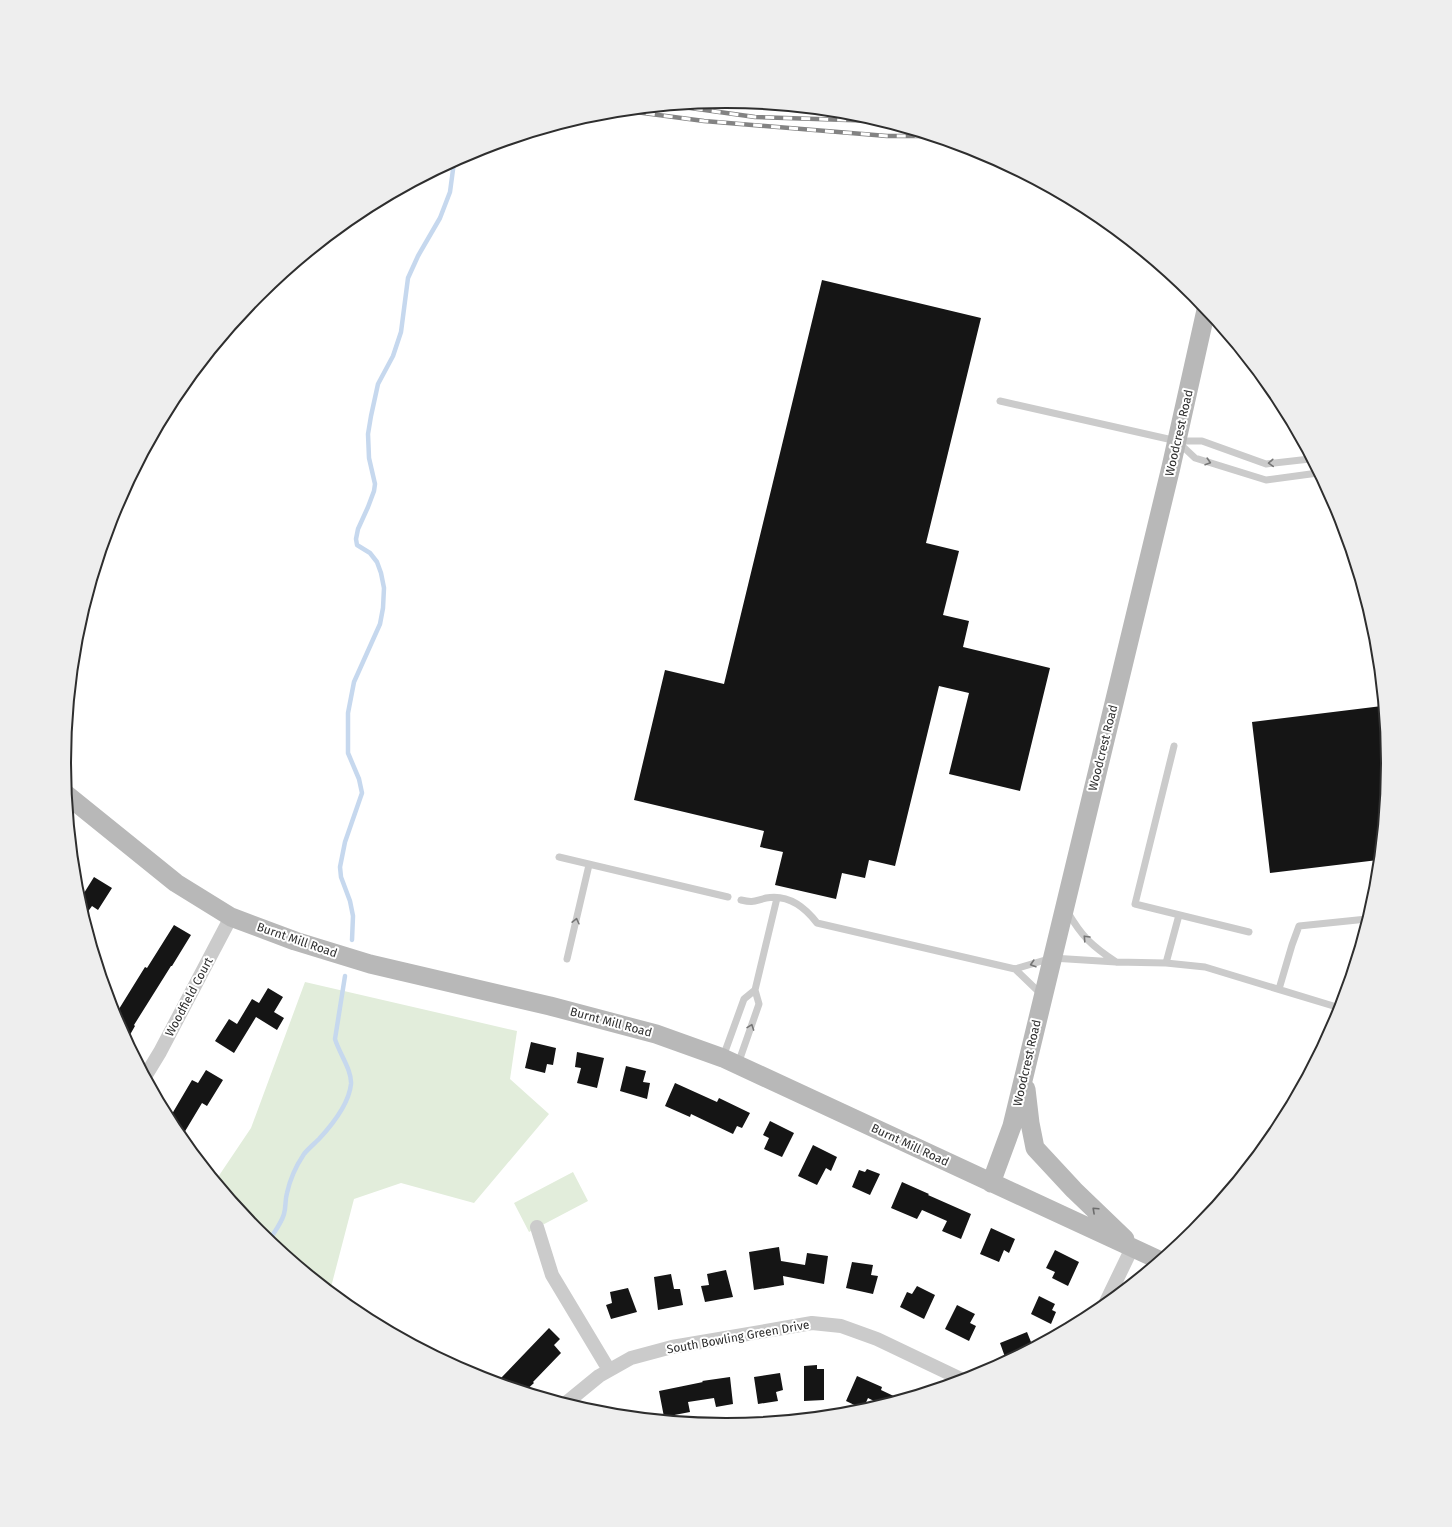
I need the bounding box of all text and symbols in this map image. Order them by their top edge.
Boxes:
street label: Woodcrest Road [1162,388,1196,478]
one-way arrow [1204,458,1211,466]
one-way arrow [1268,458,1274,467]
street label: Woodcrest Road [1086,703,1120,793]
one-way arrow [571,917,579,924]
street label: Burnt Mill Road [255,920,339,960]
one-way arrow [1083,935,1091,943]
street label: Woodfield Court [162,954,216,1039]
one-way arrow [1030,959,1037,968]
street label: Burnt Mill Road [569,1004,653,1040]
street label: Woodcrest Road [1010,1018,1044,1108]
one-way arrow [746,1024,755,1031]
street label: Burnt Mill Road [869,1121,951,1169]
one-way arrow [1092,1207,1100,1215]
street label: South Bowling Green Drive [666,1318,810,1356]

